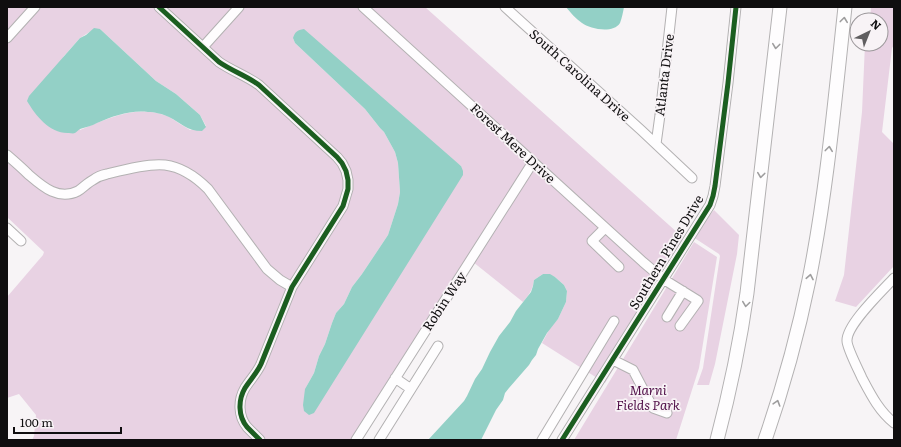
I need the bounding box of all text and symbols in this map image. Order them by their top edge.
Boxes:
north arrow [849,12,889,52]
text: N [868,15,885,33]
one-way arrow [839,16,848,23]
street label: South Carolina Drive [526,24,635,125]
street label: Atlanta Drive [649,33,678,117]
one-way arrow [772,43,781,49]
street label: Forest Mere Drive [467,98,560,187]
one-way arrow [824,146,833,152]
one-way arrow [757,172,766,178]
street label: Southern Pines Drive [624,191,708,313]
street label: Robin Way [417,267,470,334]
one-way arrow [805,274,813,280]
one-way arrow [742,301,751,307]
park label: Marni Fields Park [616,380,681,414]
one-way arrow [772,400,781,407]
scale bar [14,409,121,435]
text: 100 m [20,413,53,431]

